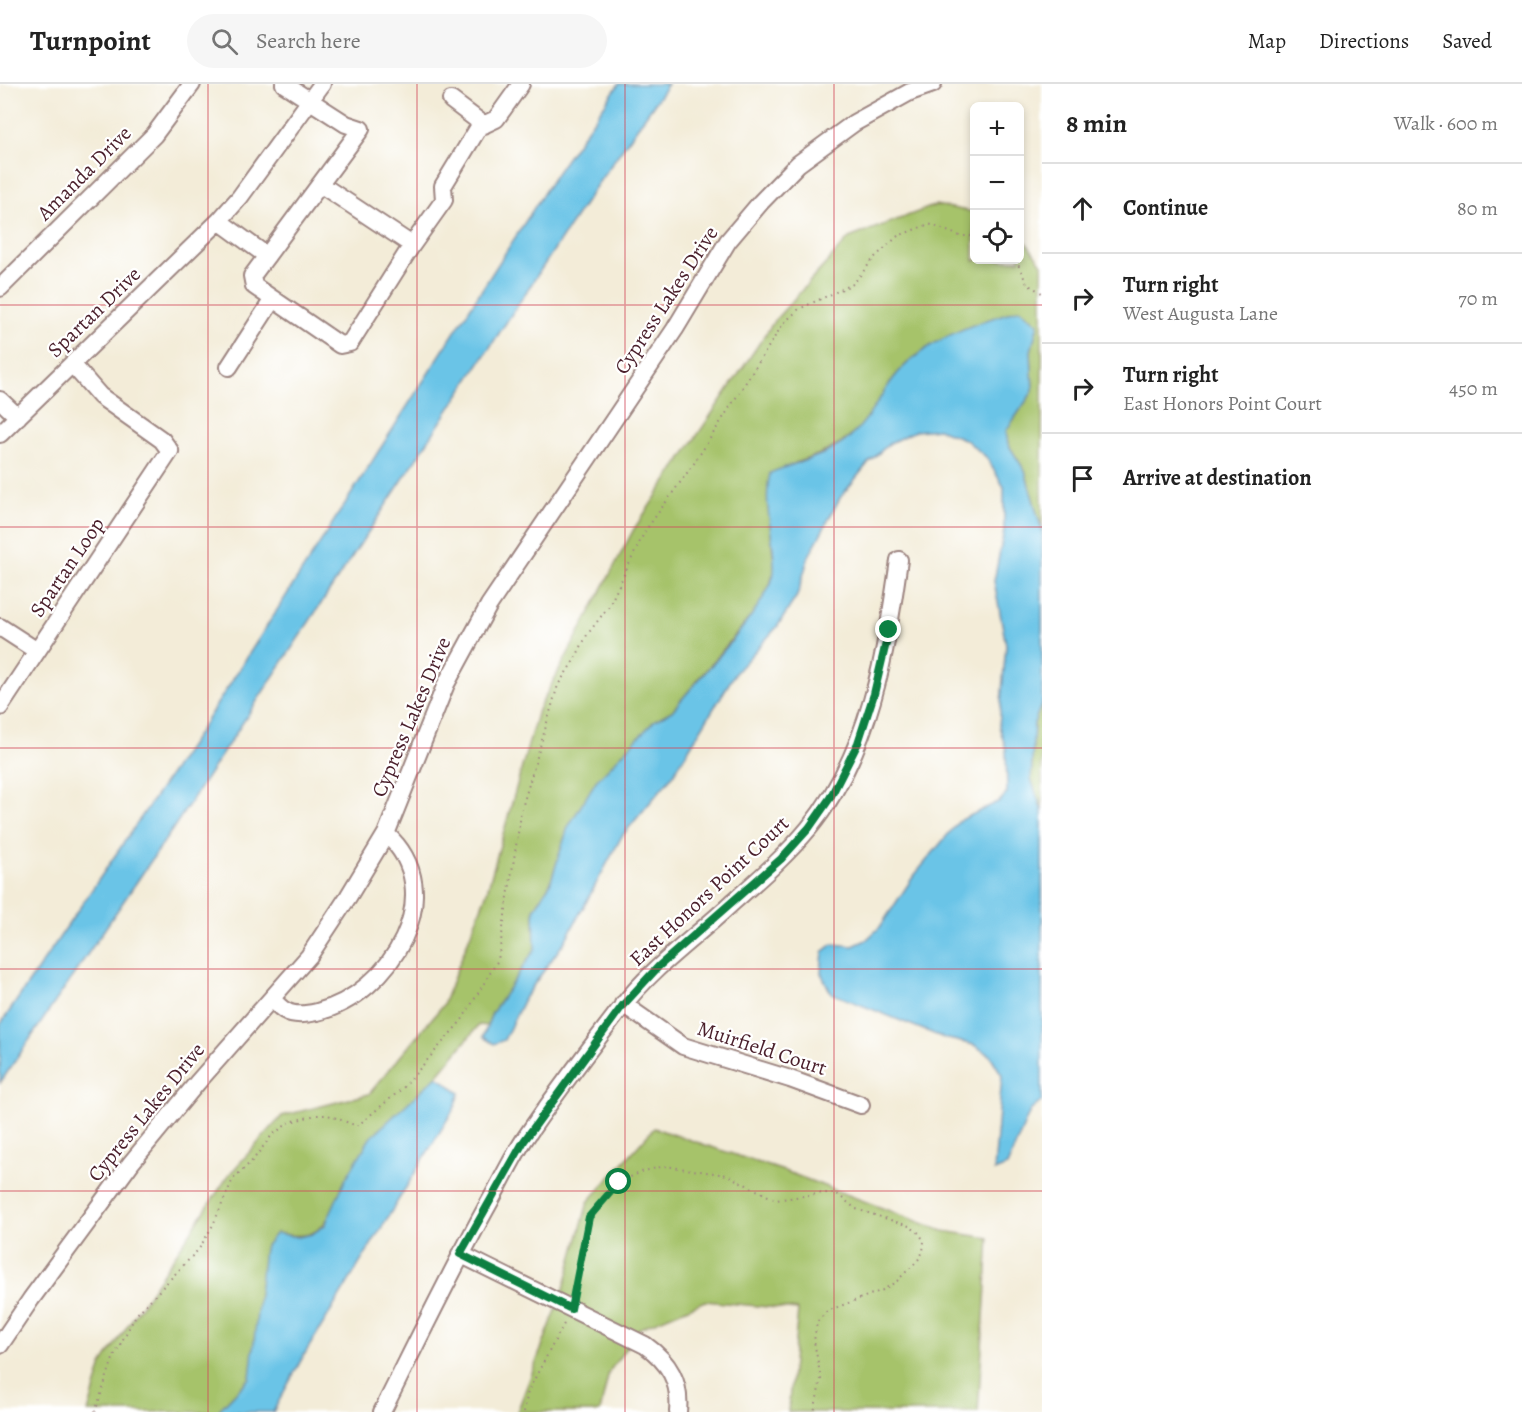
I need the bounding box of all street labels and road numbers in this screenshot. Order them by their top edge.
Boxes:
street label: Amanda Drive [30,120,137,227]
street label: Cypress Lakes Drive [608,221,724,379]
street label: Spartan Drive [41,260,147,364]
street label: Spartan Loop [23,511,111,623]
street label: Cypress Lakes Drive [365,633,457,801]
street label: East Honors Point Court [623,809,795,972]
street label: Muirfield Court [694,1014,830,1082]
street label: Cypress Lakes Drive [81,1037,211,1187]

